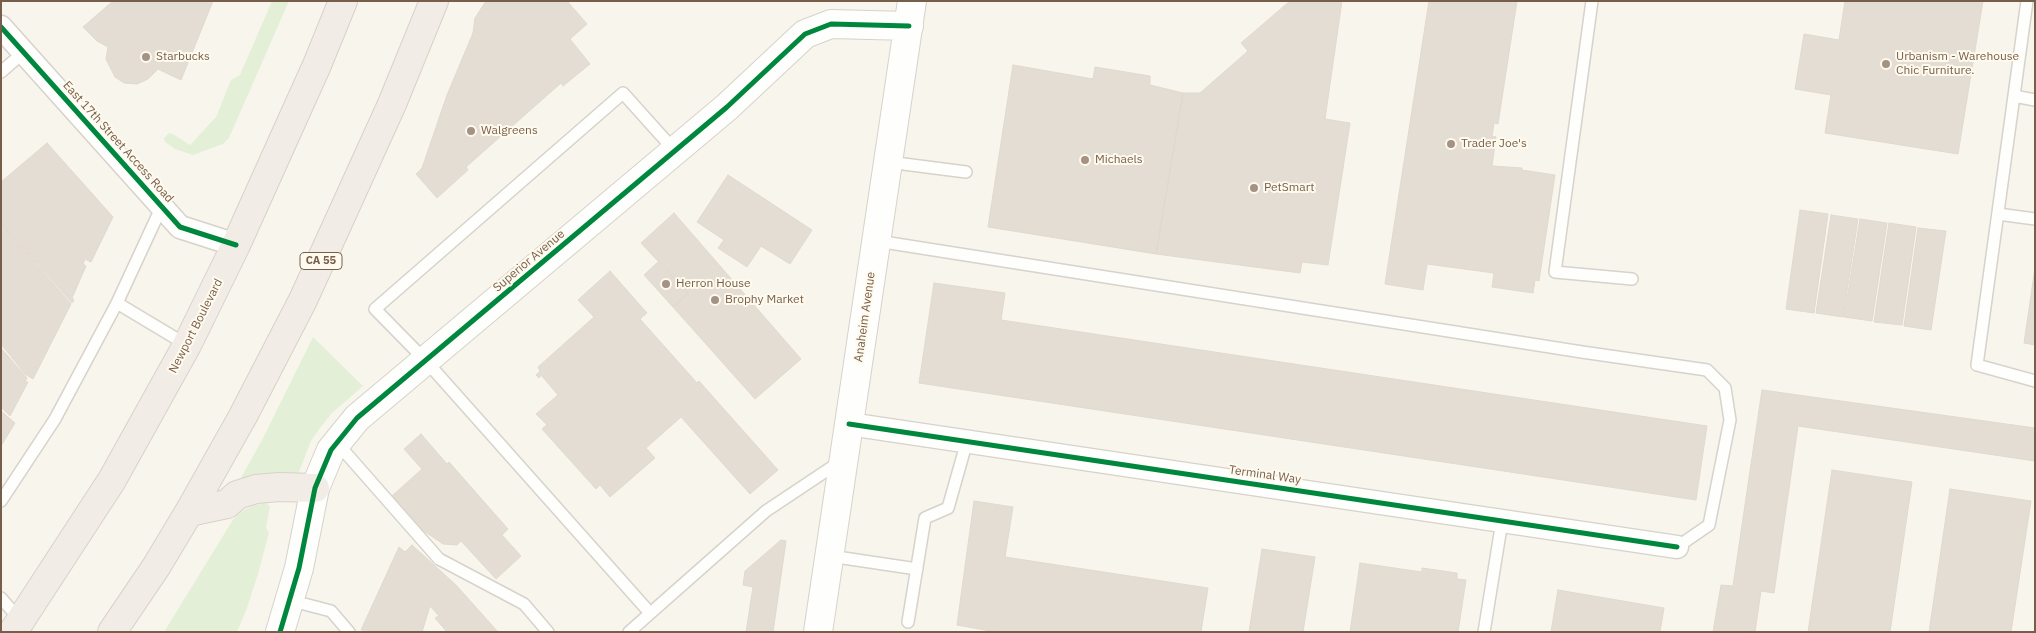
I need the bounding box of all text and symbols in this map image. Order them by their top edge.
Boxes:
place label: Starbucks [156,50,210,64]
place label: Urbanism - Warehouse Chic Furniture. [1896,50,2019,78]
marker: Starbucks [140,51,152,63]
marker: Urbanism - Warehouse Chic Furniture. [1880,58,1892,70]
street label: East 17th Street Access Road [60,78,176,206]
place label: Walgreens [481,124,538,138]
marker: Walgreens [465,125,477,137]
place label: Trader Joe's [1461,137,1527,151]
marker: Trader Joe's [1445,138,1457,150]
place label: Michaels [1095,153,1143,167]
marker: Michaels [1079,154,1091,166]
place label: PetSmart [1264,181,1314,195]
marker: PetSmart [1248,182,1260,194]
street label: Superior Avenue [490,227,568,295]
road number: CA 55 [300,252,342,270]
street label: Anaheim Avenue [852,271,878,363]
street label: Newport Boulevard [166,276,226,376]
place label: Herron House [676,277,751,291]
marker: Herron House [660,278,672,290]
place label: Brophy Market [725,293,804,307]
marker: Brophy Market [709,294,721,306]
street label: Terminal Way [1228,463,1302,487]

